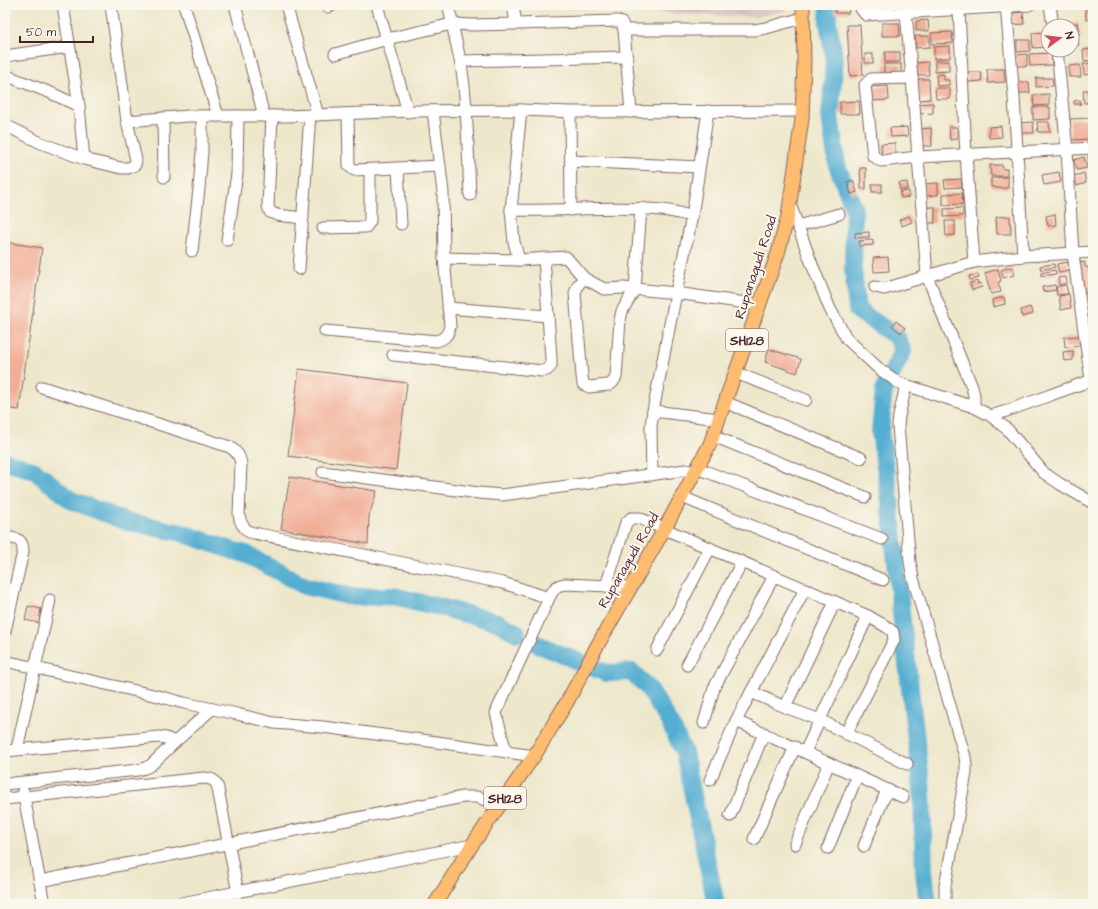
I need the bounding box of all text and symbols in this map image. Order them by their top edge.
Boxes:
scale bar [20,18,93,44]
north arrow [1040,18,1080,58]
text: 50 m [26,24,57,41]
text: N [1061,30,1077,41]
street label: Rupanagudi Road [730,213,782,322]
road number: SH128 [726,329,768,351]
street label: Rupanagudi Road [593,509,664,612]
road number: SH128 [484,787,526,809]

